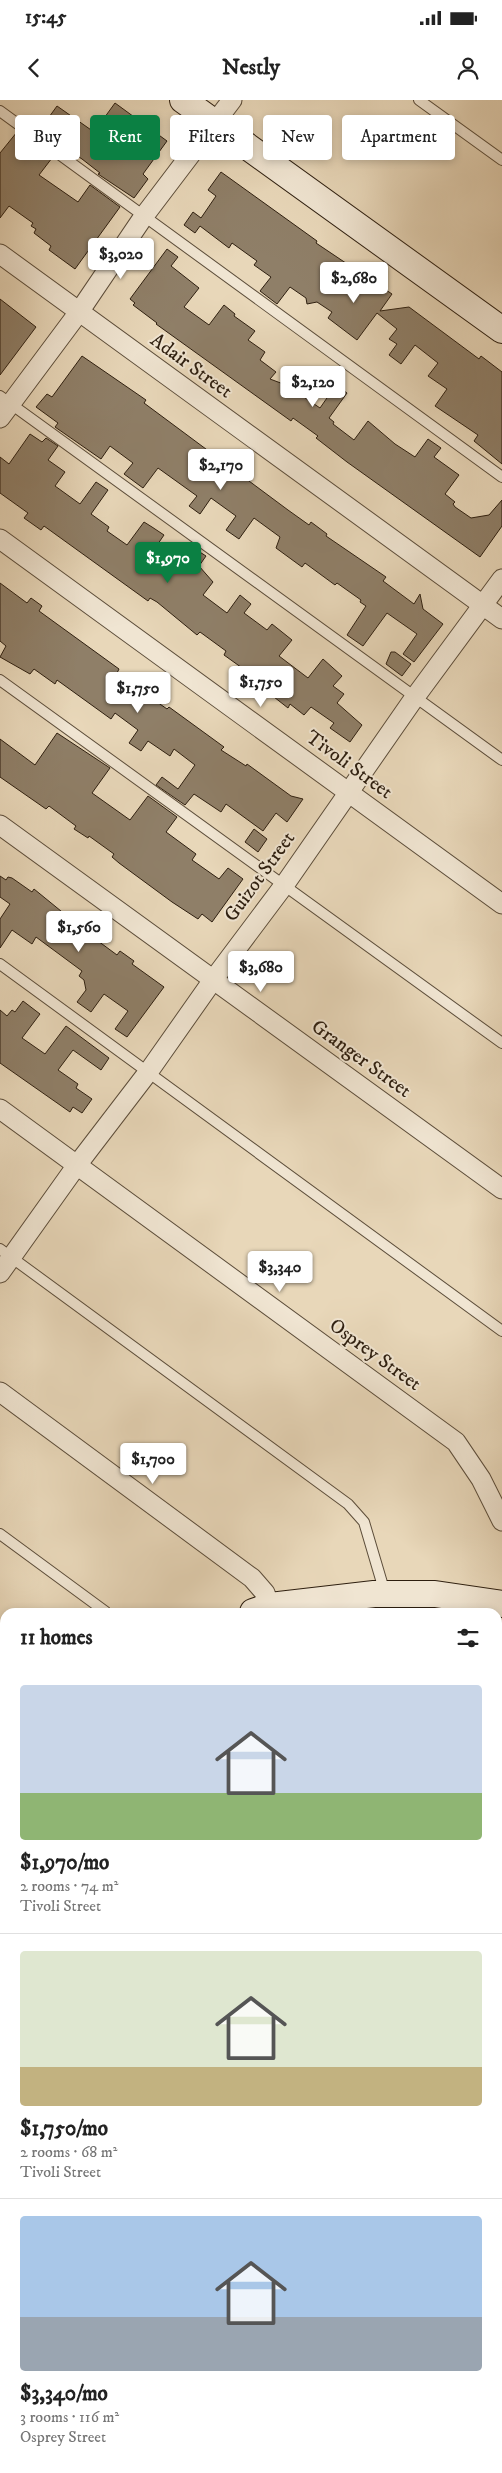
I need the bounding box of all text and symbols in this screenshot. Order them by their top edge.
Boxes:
text: 15:45 [25,6,67,29]
icon: back [20,54,48,82]
text: Nestly [222,54,280,81]
icon: person [454,54,482,82]
chip: Buy [15,115,80,160]
chip: Rent [90,115,160,160]
chip: Filters [170,115,253,160]
chip: New [263,115,332,160]
chip: Apartment [342,115,455,160]
pin: $3,020 [80,238,162,280]
text: $3,020 [99,244,143,264]
pin: $2,680 [313,262,395,304]
text: $2,680 [331,268,377,288]
street label: Adair Street [145,328,237,404]
pin: $2,120 [272,366,354,408]
text: $2,120 [291,372,335,392]
pin: $2,170 [180,448,262,491]
text: $2,170 [199,455,243,475]
pin: $1,970 [127,542,209,584]
text: $1,970 [146,548,190,568]
pin: $1,750 [220,666,302,708]
pin: $1,750 [97,672,179,714]
text: $1,750 [240,672,282,692]
text: $1,750 [117,678,159,698]
street label: Tivoli Street [301,725,397,805]
street label: Guizot Street [219,827,301,927]
pin: $1,560 [38,910,120,953]
text: $1,560 [57,917,101,937]
pin: $3,680 [220,950,302,993]
text: $3,680 [239,957,283,977]
street label: Granger Street [306,1014,416,1104]
pin: $3,340 [239,1250,321,1293]
text: $3,340 [259,1257,301,1277]
street label: Osprey Street [324,1313,426,1397]
pin: $1,700 [112,1442,194,1485]
text: $1,700 [131,1449,175,1469]
icon: filters [454,1624,482,1652]
text: 11 homes [20,1625,93,1651]
icon: home [206,1718,296,1808]
text: $1,970/mo [20,1850,109,1876]
text: 2 rooms · 74 m² [20,1876,118,1896]
text: Tivoli Street [20,1896,101,1916]
icon: home [206,1983,296,2073]
text: $1,750/mo [20,2116,108,2142]
text: 2 rooms · 68 m² [20,2142,117,2162]
text: Tivoli Street [20,2162,101,2182]
icon: home [206,2248,296,2338]
text: $3,340/mo [20,2381,108,2407]
text: 3 rooms · 116 m² [20,2407,119,2427]
text: Osprey Street [20,2427,106,2447]

